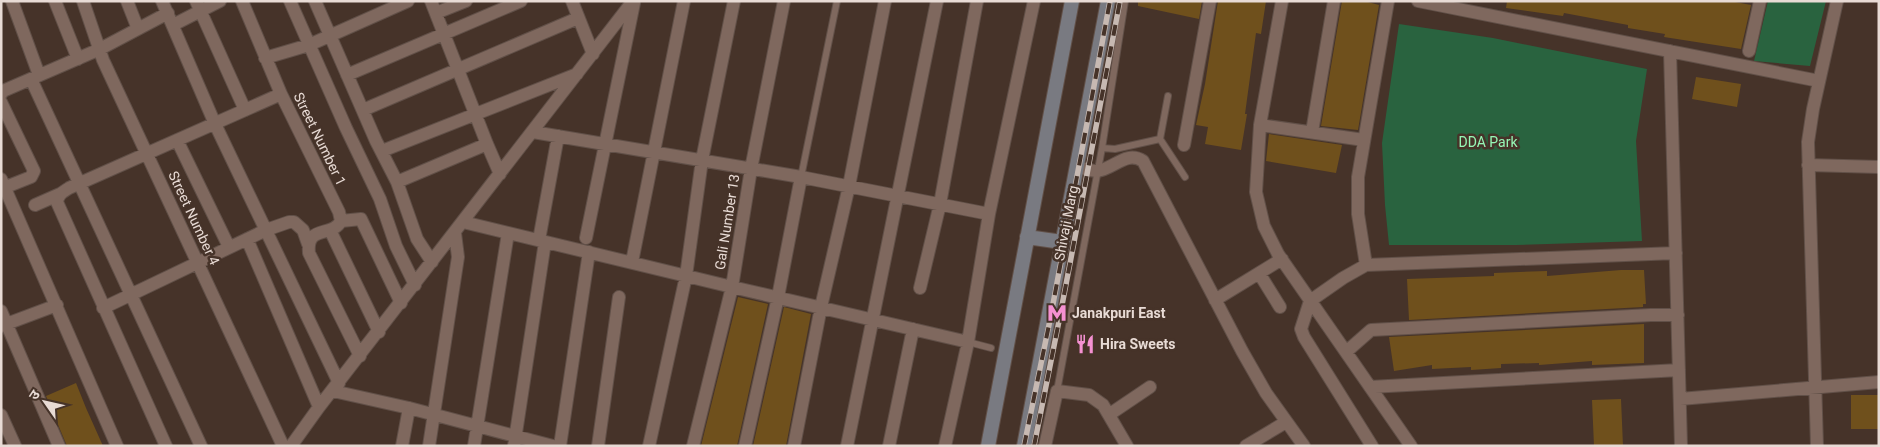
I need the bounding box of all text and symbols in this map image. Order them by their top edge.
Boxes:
street label: Street Number 1 [291,90,349,188]
park label: DDA Park [1458,134,1518,150]
street label: Street Number 4 [165,169,223,268]
street label: Gali Number 13 [712,173,742,271]
street label: Shivaji Marg [1051,184,1081,262]
metro station icon: Janakpuri East [1046,302,1068,324]
place label: Janakpuri East [1072,305,1166,321]
restaurant icon: Hira Sweets [1074,333,1096,355]
place label: Hira Sweets [1100,336,1175,352]
north arrow [20,377,70,427]
text: उ [25,386,44,403]

